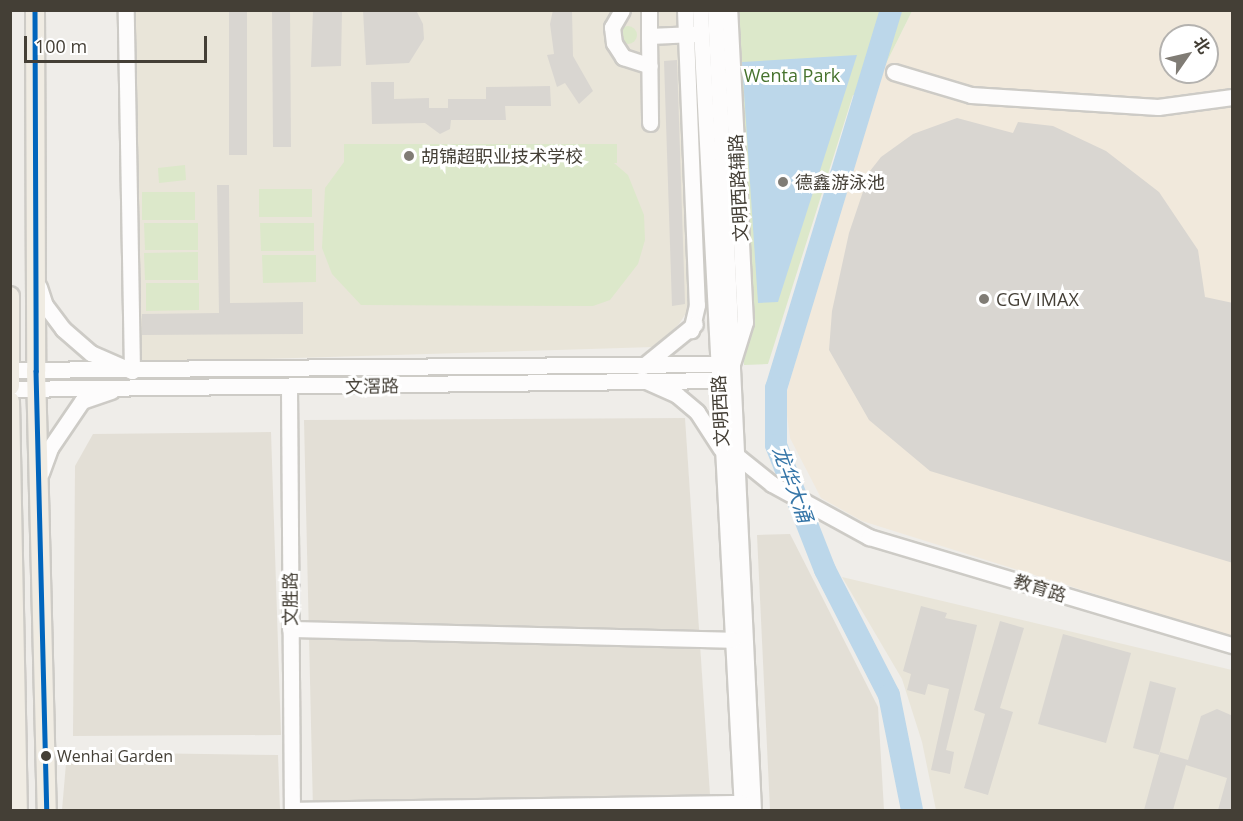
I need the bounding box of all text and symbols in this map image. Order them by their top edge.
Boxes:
scale bar [27,24,210,62]
north arrow [1159,24,1219,84]
text: 北 [1189,32,1216,58]
text: 100 m [35,34,87,58]
park label: Wenta Park [744,64,840,86]
street label: 文明西路辅路 [724,134,752,242]
place label: 胡锦超职业技术学校 [421,145,583,167]
marker: 胡锦超职业技术学校 [402,149,416,163]
place label: 德鑫游泳池 [795,171,885,193]
marker: 德鑫游泳池 [776,175,790,189]
place label: CGV IMAX [996,288,1079,310]
marker: CGV IMAX [977,292,991,306]
street label: 文明西路 [707,374,733,448]
street label: 文滘路 [345,375,399,397]
water label: 龙华大涌 [768,442,818,526]
street label: 教育路 [1011,570,1069,606]
street label: 文胜路 [279,572,301,626]
place label: Wenhai Garden [57,746,173,766]
marker: Wenhai Garden [40,750,52,762]

